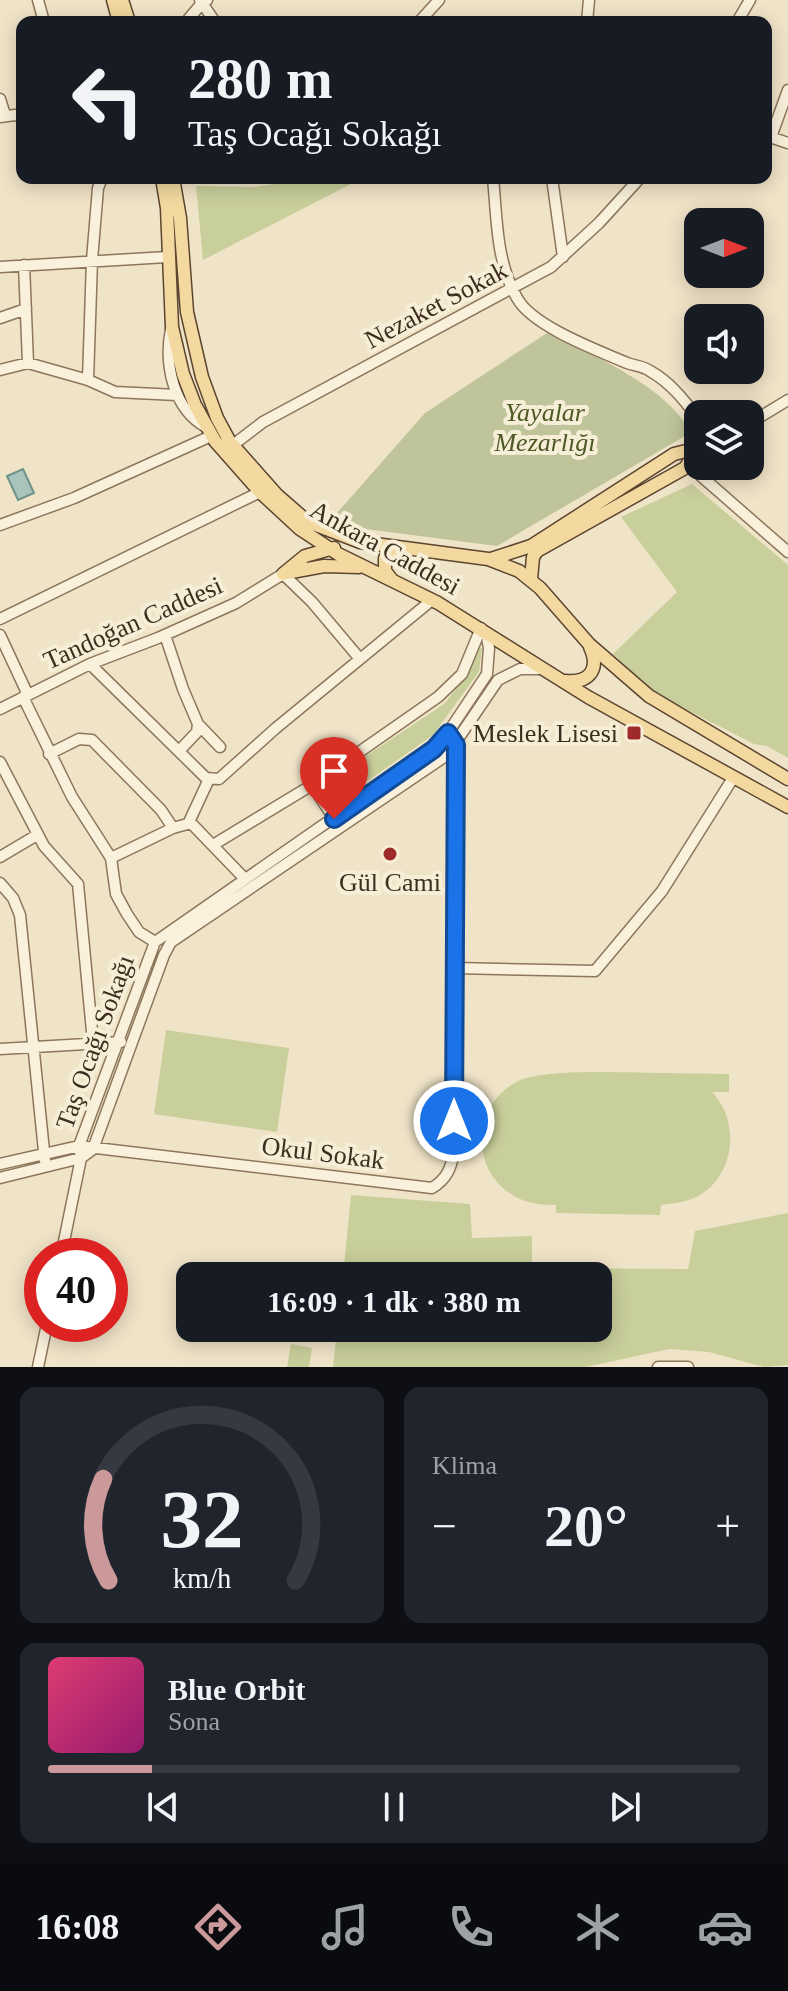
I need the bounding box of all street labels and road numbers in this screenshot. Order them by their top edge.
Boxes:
street label: Nezaket Sokak [360,255,512,355]
street label: Ankara Caddesi [305,495,465,601]
street label: Tandoğan Caddesi [39,571,227,675]
street label: Taş Ocağı Sokağı [50,951,140,1133]
street label: Okul Sokak [260,1131,386,1175]

